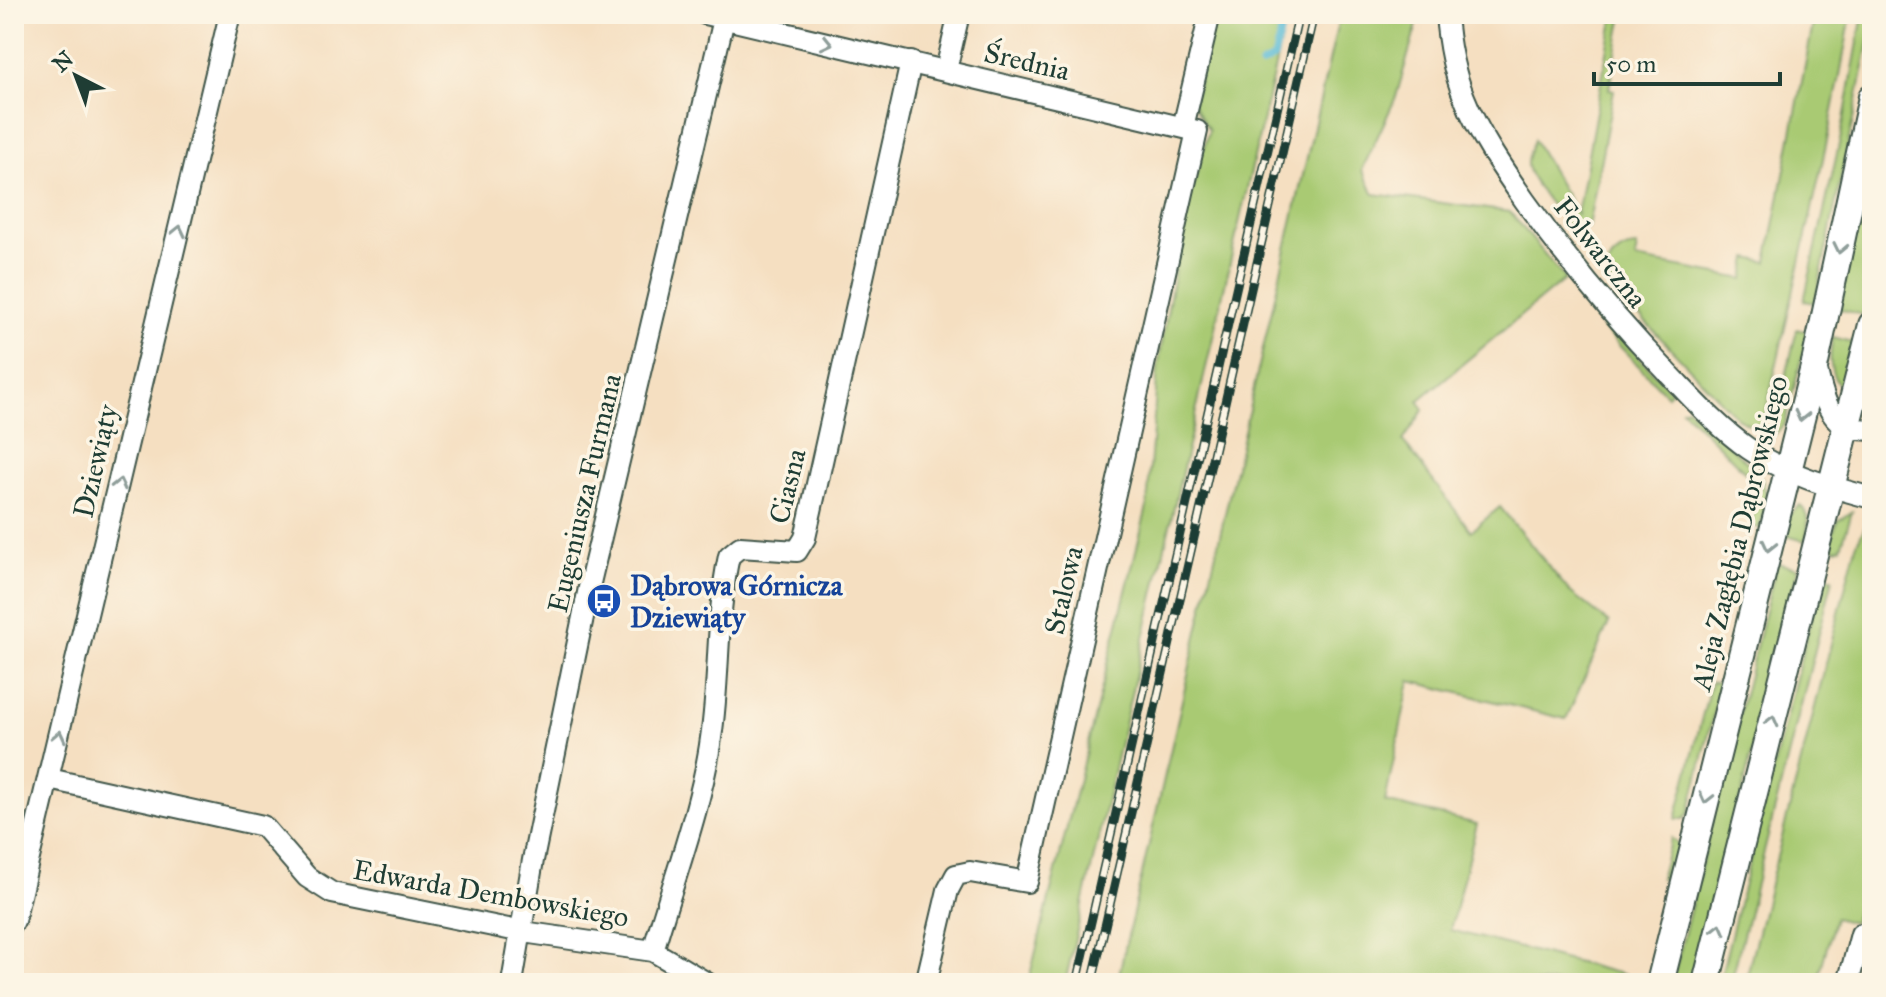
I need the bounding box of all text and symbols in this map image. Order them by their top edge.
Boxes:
one-way arrow [820,34,834,51]
street label: Średnia [981,35,1073,88]
north arrow [36,36,116,116]
scale bar [1594,36,1780,86]
text: N [47,45,79,78]
text: 50 m [1606,49,1656,79]
street label: Folwarczna [1546,190,1655,315]
one-way arrow [170,224,187,238]
one-way arrow [1832,240,1849,254]
street label: Eugeniusza Furmana [540,370,629,616]
street label: Aleja Zagłębia Dąbrowskiego [1683,372,1796,695]
street label: Dziewiąty [65,400,126,521]
one-way arrow [1793,409,1810,423]
street label: Ciasna [761,445,814,527]
one-way arrow [110,477,127,491]
one-way arrow [1761,539,1778,552]
street label: Stalowa [1036,542,1091,638]
place label: Dąbrowa Górnicza Dziewiąty [630,568,844,635]
bus stop icon: Dąbrowa Górnicza Dziewiąty [585,582,623,620]
one-way arrow [1762,715,1779,728]
one-way arrow [49,730,66,744]
one-way arrow [1698,791,1715,805]
street label: Edwarda Dembowskiego [350,852,632,935]
one-way arrow [1710,923,1727,937]

